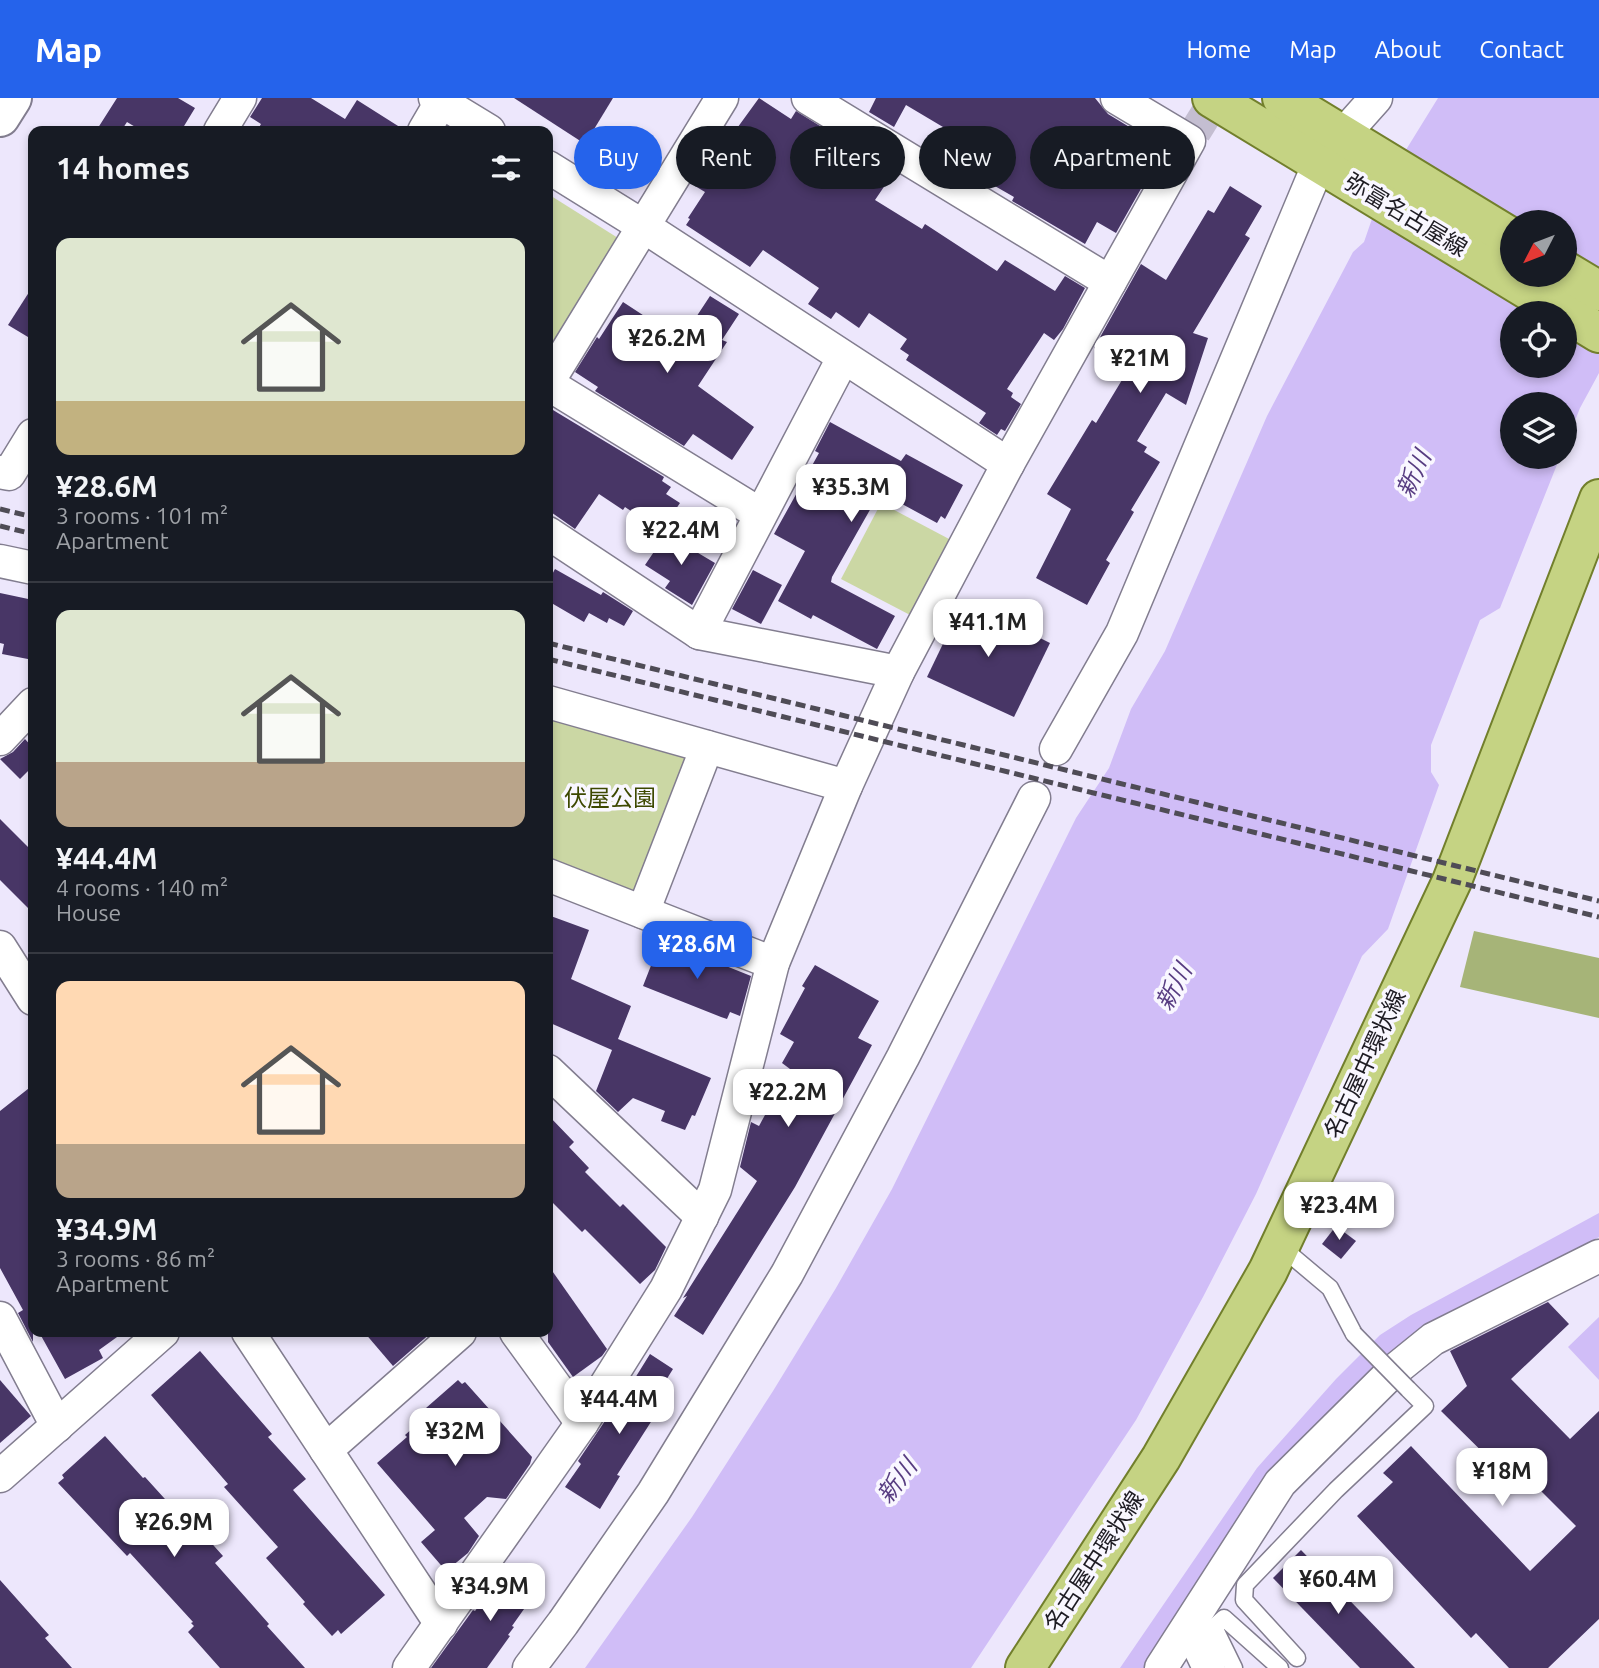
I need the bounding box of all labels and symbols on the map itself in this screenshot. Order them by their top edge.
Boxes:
street label: 弥富名古屋線 [1341,168,1472,261]
north arrow [1500,210,1577,287]
pin: ¥26.2M [610,316,724,375]
pin: ¥21M [1099,336,1181,395]
water label: 新川 [1391,444,1437,501]
pin: ¥35.3M [794,464,908,524]
pin: ¥22.4M [624,508,738,567]
pin: ¥41.1M [931,600,1045,659]
park label: 伏屋公園 [564,785,656,810]
pin: ¥28.6M [640,922,754,981]
water label: 新川 [1150,957,1198,1014]
street label: 名古屋中環状線 [1319,986,1410,1142]
pin: ¥22.2M [731,1070,845,1129]
pin: ¥23.4M [1282,1182,1396,1242]
pin: ¥44.4M [562,1376,676,1436]
pin: ¥32M [414,1408,496,1468]
pin: ¥18M [1461,1448,1543,1508]
water label: 新川 [871,1451,924,1508]
street label: 名古屋中環状線 [1039,1486,1148,1635]
pin: ¥26.9M [117,1500,231,1559]
pin: ¥60.4M [1281,1556,1395,1616]
pin: ¥34.9M [433,1564,547,1623]

